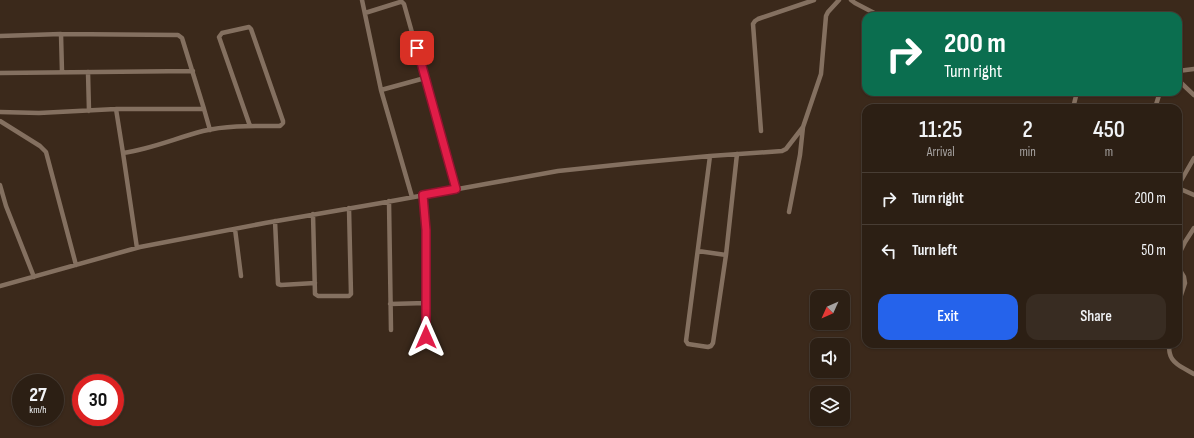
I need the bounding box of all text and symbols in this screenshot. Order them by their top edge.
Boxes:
text: 200 m [944,27,1006,60]
icon: right [878,28,930,80]
pin [400,31,434,65]
icon: arrive [406,37,428,59]
text: Turn right [944,61,1002,82]
text: 11:25 [919,115,962,144]
text: 2 [1023,115,1033,144]
text: 450 [1093,115,1125,144]
text: Arrival [927,144,955,160]
text: min [1020,144,1036,160]
text: m [1105,144,1113,160]
icon: right [878,188,900,210]
text: Turn right [912,189,964,208]
text: 200 m [1134,189,1166,208]
icon: left [878,240,900,262]
text: Turn left [912,241,957,260]
text: 50 m [1141,241,1166,260]
north arrow [810,290,850,330]
map controls [810,290,850,426]
button: Exit [878,294,1018,340]
button: Share [1026,294,1166,340]
position arrow [405,316,447,358]
button: sound [810,338,850,378]
speed limit sign: 30 [72,374,124,426]
text: 27 [29,383,47,407]
button: layers [810,386,850,426]
text: km/h [29,404,47,416]

